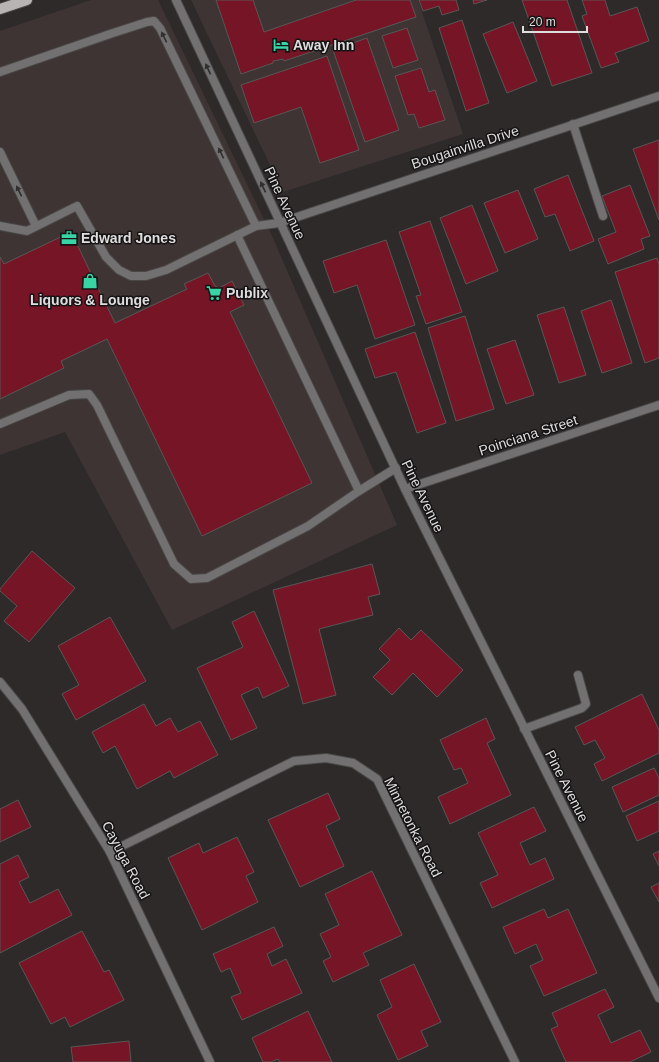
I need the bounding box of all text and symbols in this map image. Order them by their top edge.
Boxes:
scale bar [523,8,587,34]
text: 20 m [529,15,556,29]
one-way arrow [161,31,167,42]
hotel icon: Away Inn [272,36,290,54]
place label: Away Inn [293,37,354,53]
one-way arrow [205,64,211,75]
street label: Bougainvilla Drive [409,122,521,172]
one-way arrow [218,148,224,159]
street label: Pine Avenue [261,164,309,242]
one-way arrow [260,182,266,193]
one-way arrow [16,185,22,197]
office icon: Edward Jones [60,229,78,247]
place label: Edward Jones [81,230,176,246]
shop icon: Liquors & Lounge [81,272,99,290]
supermarket icon: Publix [205,284,223,302]
place label: Publix [226,285,268,301]
place label: Liquors & Lounge [30,292,150,308]
street label: Poinciana Street [477,411,579,458]
street label: Pine Avenue [399,457,447,535]
street label: Pine Avenue [542,747,592,825]
street label: Minnetonka Road [381,774,445,880]
street label: Cayuga Road [99,818,153,902]

